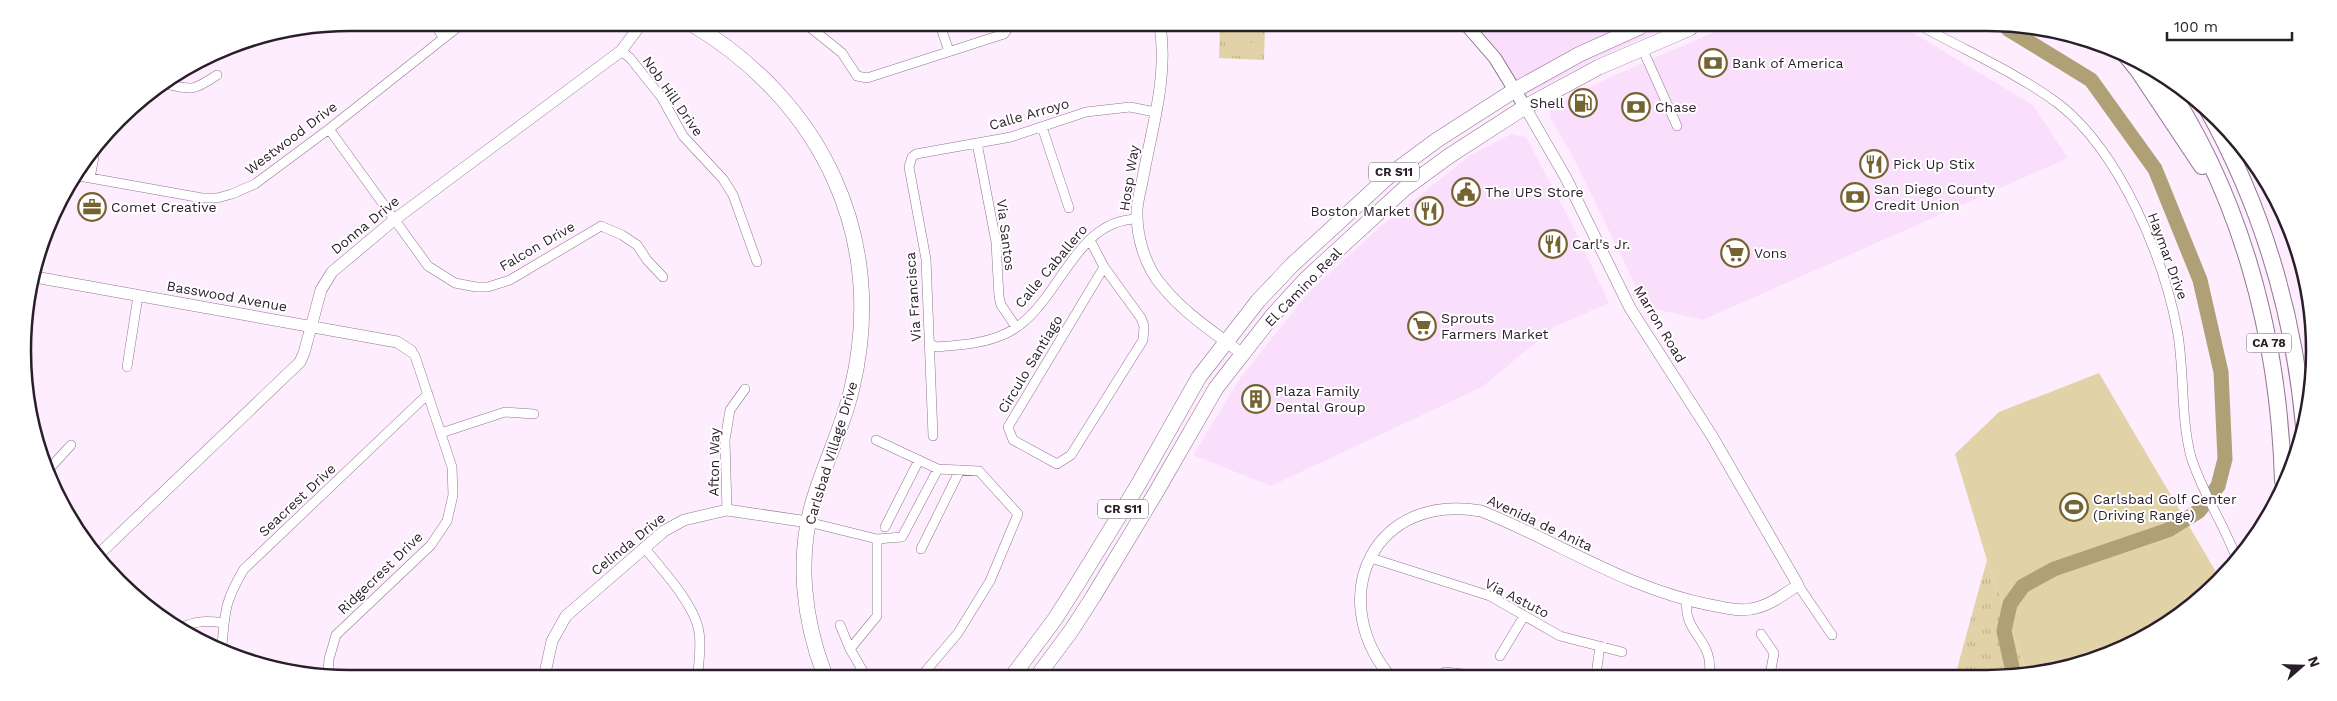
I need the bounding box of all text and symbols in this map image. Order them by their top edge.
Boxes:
scale bar [2167,10,2292,42]
text: 100 m [2174,18,2218,36]
bank icon: Bank of America [1698,48,1728,78]
street label: Nob Hill Drive [640,53,706,139]
place label: Bank of America [1732,55,1844,71]
fuel station icon: Shell [1568,88,1598,118]
bank icon: Chase [1621,92,1651,122]
street label: Calle Arroyo [987,95,1071,133]
place label: Shell [1530,95,1565,111]
street label: Westwood Drive [242,98,340,178]
place label: Chase [1655,99,1697,115]
street label: Hosp Way [1116,143,1142,212]
restaurant icon: Pick Up Stix [1859,149,1889,179]
place label: Pick Up Stix [1893,156,1975,172]
road number: CR S11 [1369,162,1419,182]
public building icon: The UPS Store [1451,177,1481,207]
place label: San Diego County Credit Union [1874,181,1996,213]
bank icon: San Diego County Credit Union [1840,182,1870,212]
place label: The UPS Store [1485,184,1584,200]
office icon: Comet Creative [77,192,107,222]
street label: Donna Drive [328,193,402,257]
restaurant icon: Boston Market [1414,196,1444,226]
street label: Via Santos [994,198,1018,272]
place label: Comet Creative [111,199,217,215]
place label: Boston Market [1310,203,1410,219]
street label: Haymar Drive [2145,210,2191,302]
street label: Falcon Drive [496,218,578,274]
street label: Calle Caballero [1012,221,1090,311]
restaurant icon: Carl's Jr. [1538,229,1568,259]
place label: Carl's Jr. [1572,236,1630,252]
supermarket icon: Vons [1720,238,1750,268]
street label: El Camino Real [1261,244,1345,330]
place label: Vons [1754,245,1787,261]
street label: Via Francisca [902,252,924,342]
street label: Basswood Avenue [165,278,289,314]
street label: Marron Road [1631,283,1689,365]
place label: Sprouts Farmers Market [1441,310,1549,342]
supermarket icon: Sprouts Farmers Market [1407,311,1437,341]
street label: Circulo Santiago [994,312,1066,416]
road number: CA 78 [2246,333,2292,352]
street label: Carlsbad Village Drive [802,379,860,527]
place label: Plaza Family Dental Group [1275,383,1366,415]
building icon: Plaza Family Dental Group [1241,384,1271,414]
street label: Afton Way [705,427,723,497]
street label: Seacrest Drive [255,460,339,540]
place label: Carlsbad Golf Center (Driving Range) [2093,491,2237,523]
street label: Avenida de Anita [1485,492,1595,554]
sports icon: Carlsbad Golf Center (Driving Range) [2059,492,2089,522]
road number: CR S11 [1098,499,1148,518]
street label: Celinda Drive [588,509,668,579]
street label: Ridgecrest Drive [334,529,426,617]
street label: Via Astuto [1482,575,1552,621]
north arrow [2277,641,2327,691]
text: N [2305,654,2324,669]

